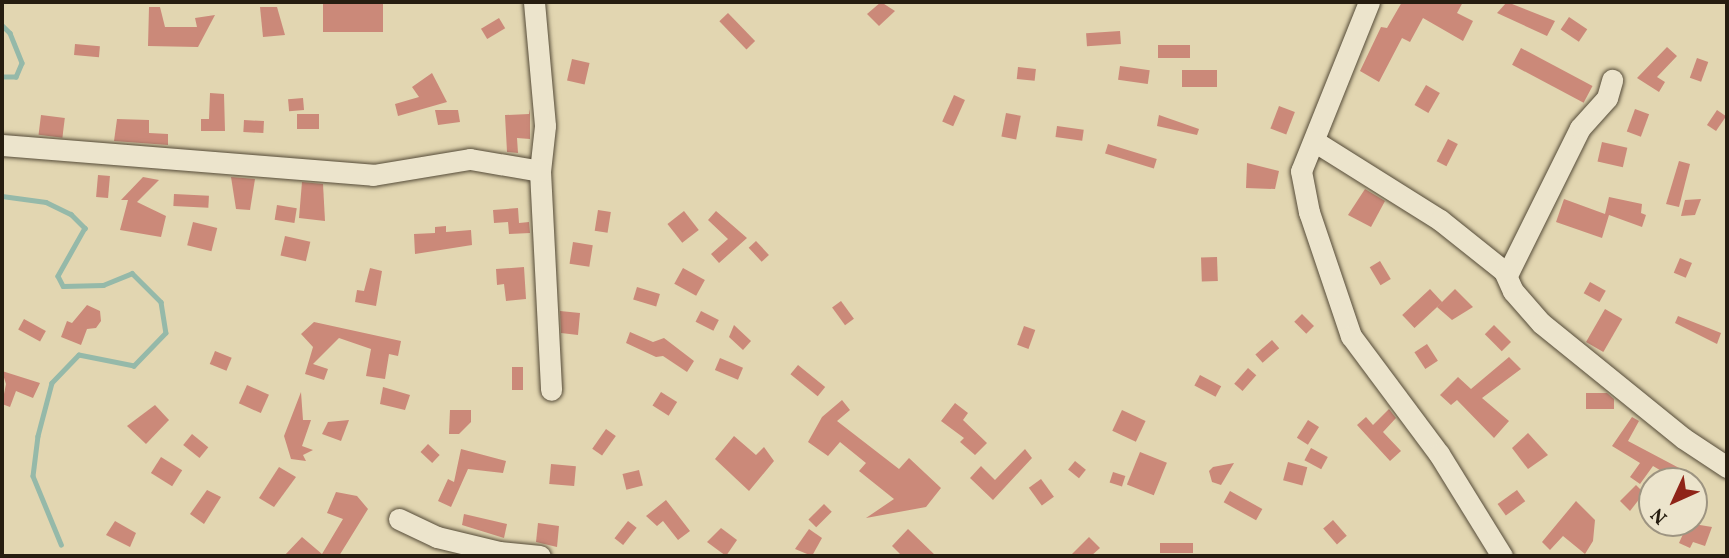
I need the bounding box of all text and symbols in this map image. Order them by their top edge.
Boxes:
north arrow [1638,467,1708,537]
text: N [1646,501,1674,530]

